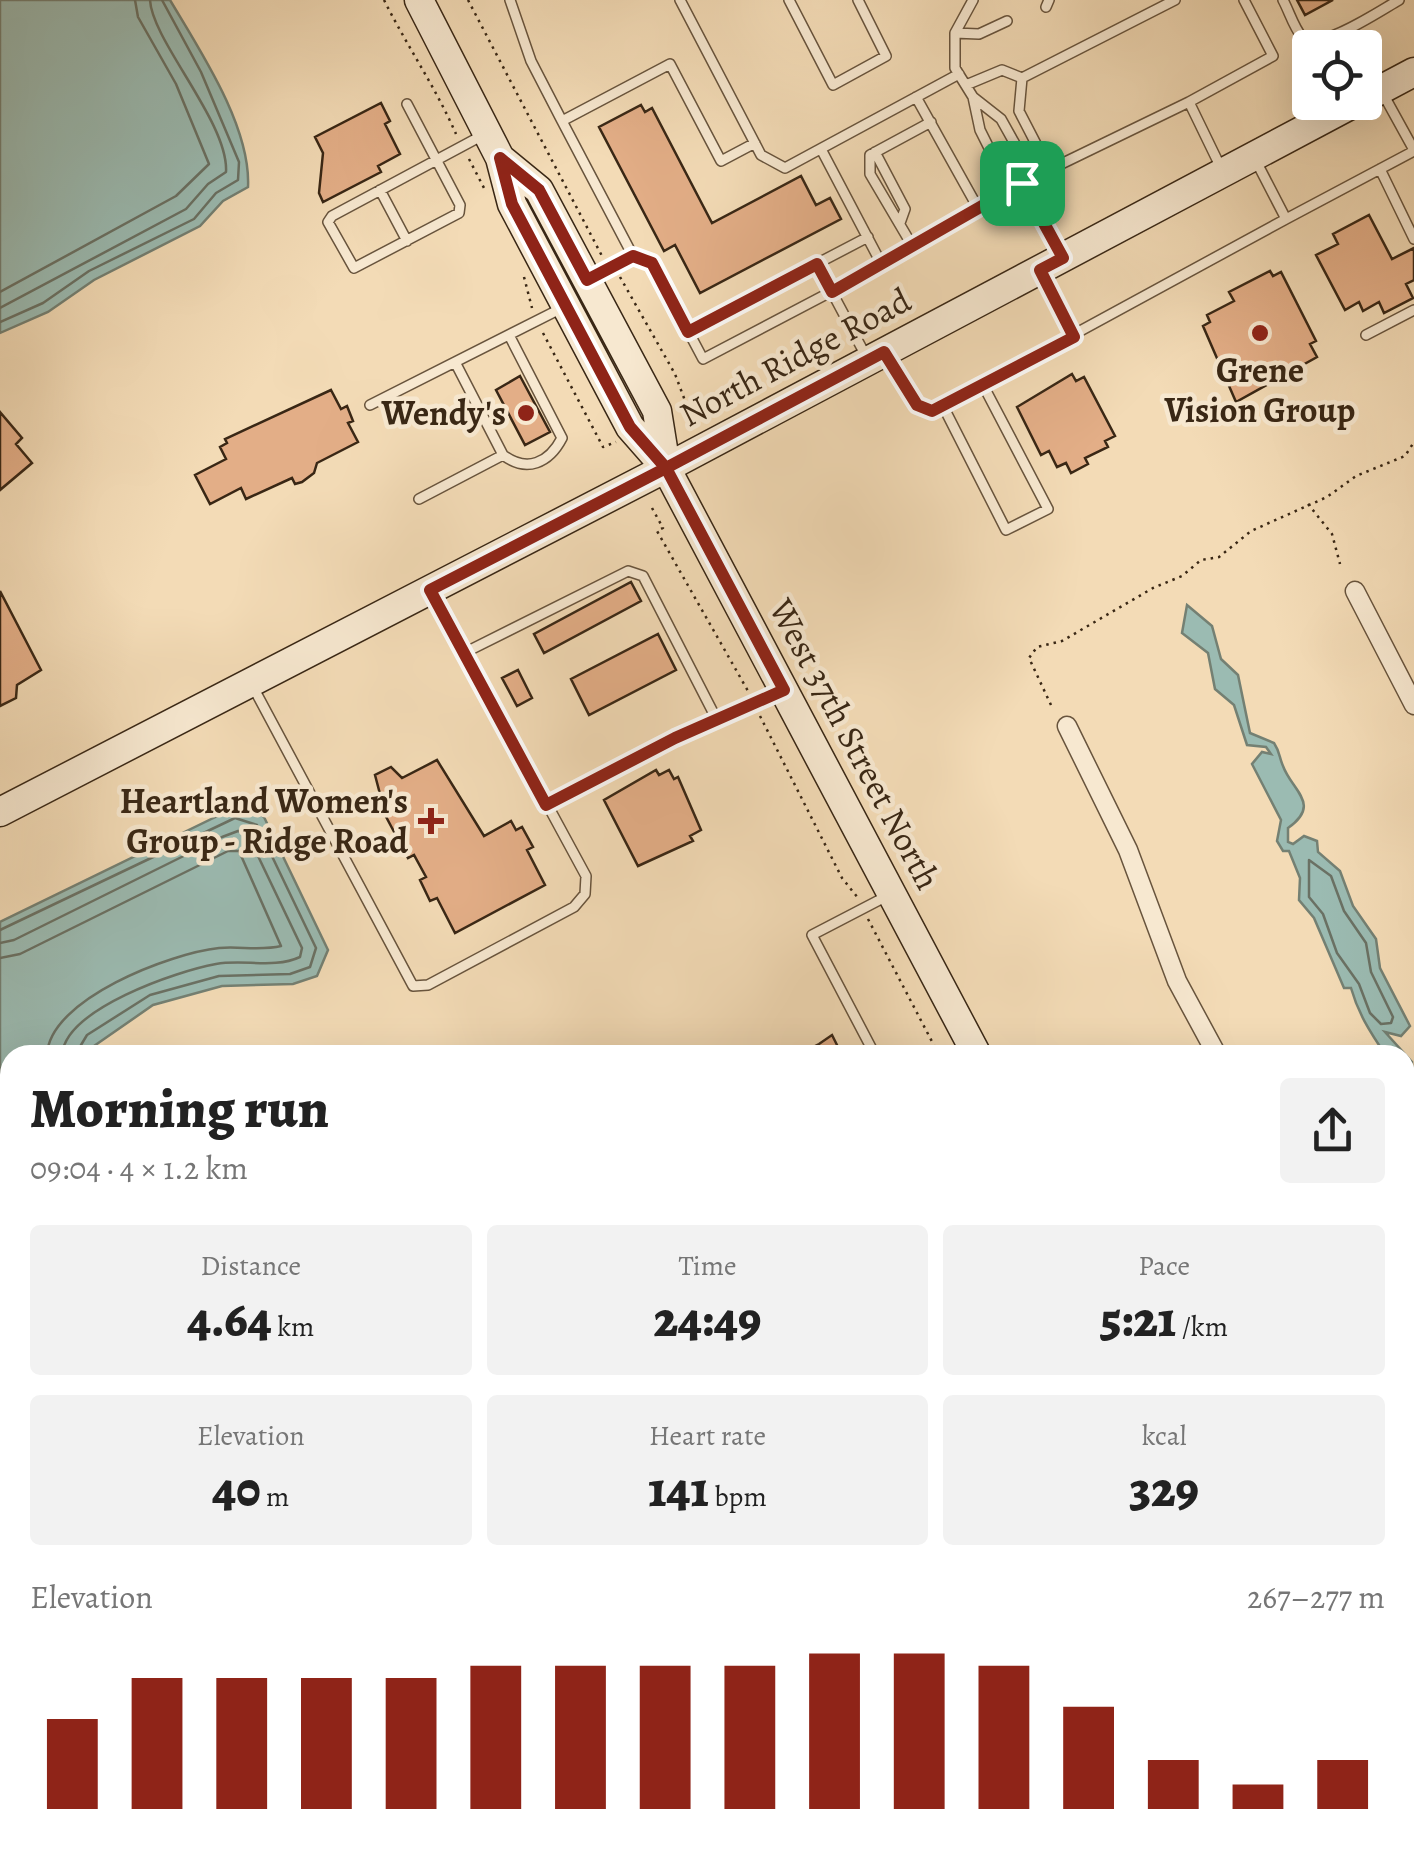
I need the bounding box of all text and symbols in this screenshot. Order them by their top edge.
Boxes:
map controls [1292,30,1382,120]
button: locate [1292,30,1382,120]
pin [980,141,1065,226]
icon: arrive [995,156,1050,211]
street label: North Ridge Road [671,276,919,438]
marker: Grene Vision Group [1249,322,1271,344]
place label: Grene Vision Group [1164,346,1355,434]
place label: Wendy's [381,389,506,437]
marker: Wendy's [515,402,537,424]
street label: West 37th Street North [757,589,952,898]
place label: Heartland Women's Group - Ridge Road [120,777,408,865]
marker: Heartland Women's Group - Ridge Road [418,808,444,834]
text: Morning run [30,1071,329,1146]
button: share [1280,1078,1385,1183]
text: 09:04 · 4 × 1.2 km [30,1146,248,1190]
text: Distance [201,1247,301,1285]
text: Time [678,1247,737,1285]
text: Pace [1138,1247,1190,1285]
text: 4.64 [187,1285,272,1353]
text: 24:49 [654,1285,761,1353]
text: 5:21 [1100,1285,1176,1353]
text: km [272,1308,314,1346]
text: /km [1176,1308,1228,1346]
text: Elevation [197,1417,305,1455]
text: Heart rate [649,1417,766,1455]
text: kcal [1142,1417,1187,1455]
text: 40 [212,1455,261,1523]
text: 141 [648,1455,709,1523]
text: 329 [1129,1455,1199,1523]
text: m [261,1478,289,1516]
text: bpm [709,1478,767,1516]
text: Elevation [30,1575,153,1619]
text: 267–277 m [1247,1575,1385,1619]

